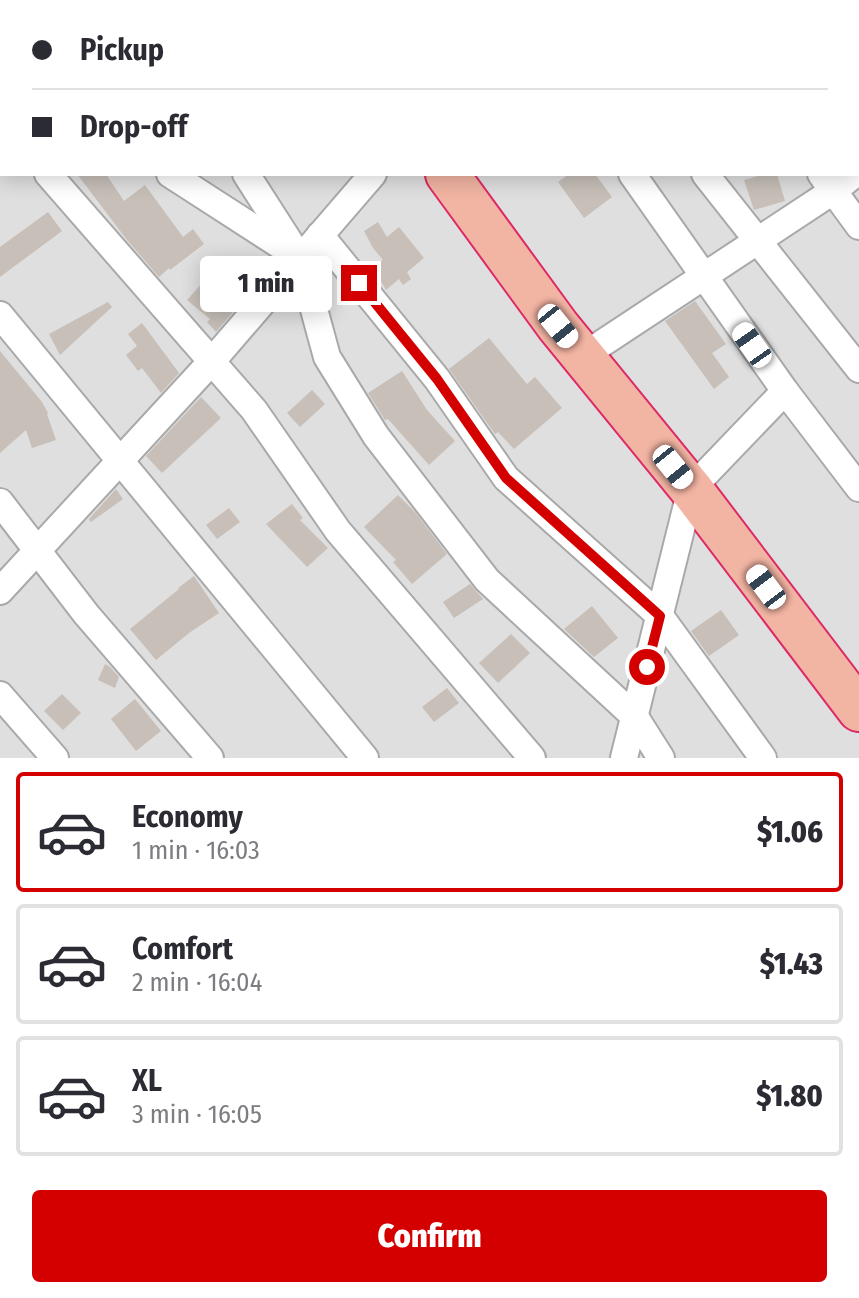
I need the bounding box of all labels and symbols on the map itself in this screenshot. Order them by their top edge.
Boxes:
callout: 1 min [199,255,331,311]
route end [341,265,377,301]
car [534,300,582,352]
car [728,318,776,372]
car [649,441,697,493]
car [742,561,790,613]
route start [629,649,665,685]

